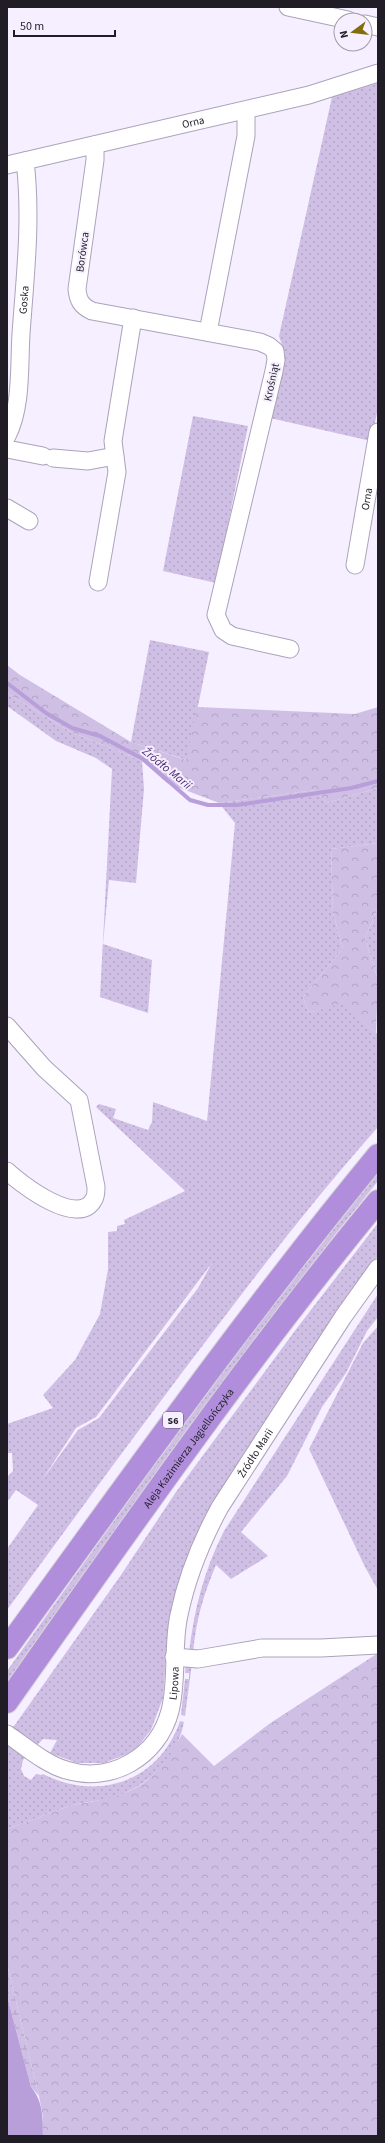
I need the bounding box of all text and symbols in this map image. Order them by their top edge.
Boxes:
scale bar [14,12,115,38]
north arrow [333,12,373,52]
text: 50 m [20,18,44,35]
text: N [336,29,352,40]
street label: Orna [180,112,206,132]
street label: Borówca [72,231,93,273]
street label: Goska [16,285,33,315]
street label: Krośniąt [260,361,283,402]
street label: Orna [358,487,376,512]
water label: Źródło Marii [137,742,195,794]
street label: Aleja Kazimierza Jagiellończyka [140,1385,237,1511]
road number: S6 [163,1412,183,1428]
street label: Źródło Marii [234,1426,277,1481]
street label: Lipowa [165,1666,183,1701]

